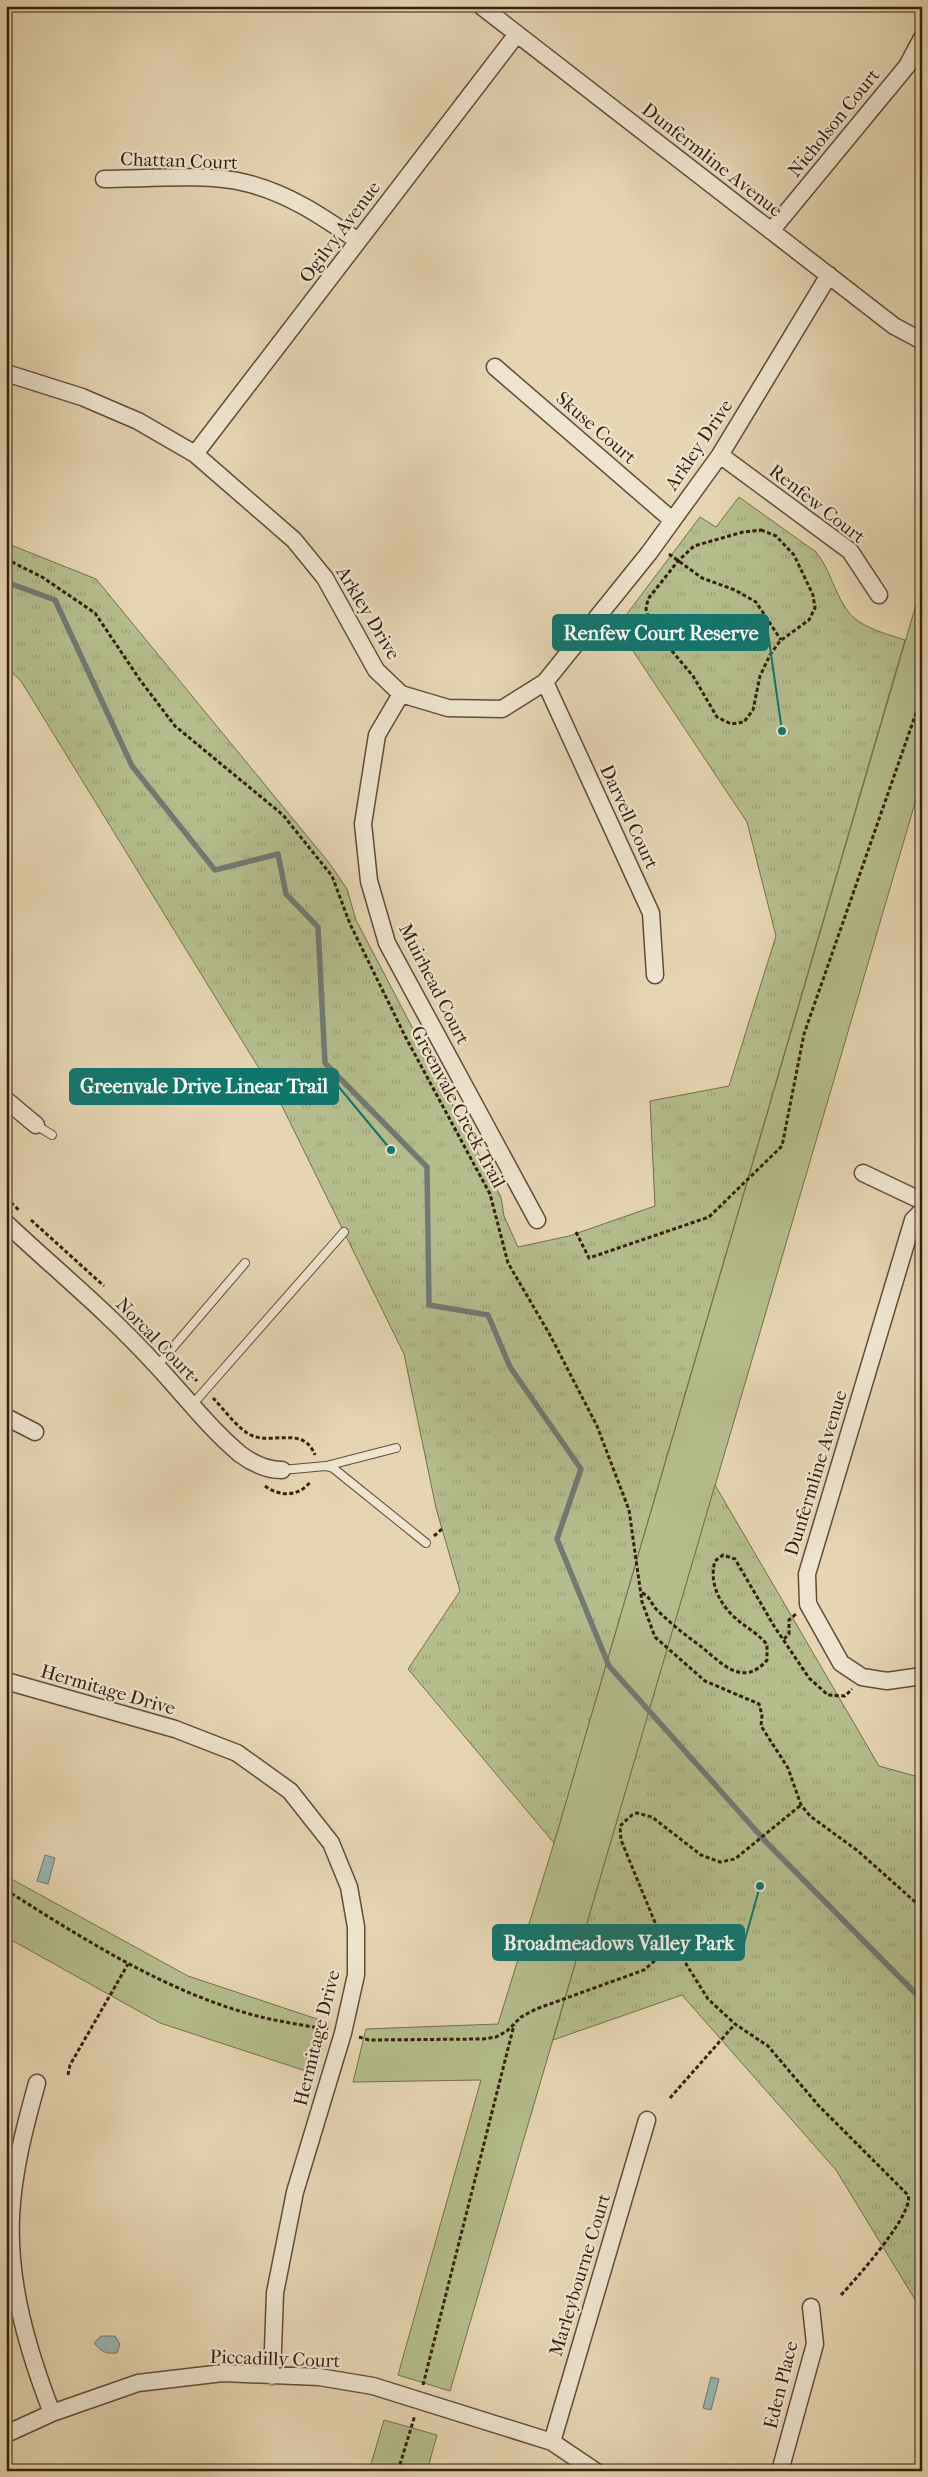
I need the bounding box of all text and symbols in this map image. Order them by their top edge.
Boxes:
street label: Nicholson Court [784,64,885,182]
street label: Dunfermline Avenue [637,98,787,222]
street label: Chattan Court [120,148,238,174]
street label: Ogilvy Avenue [295,177,385,287]
street label: Skuse Court [551,387,641,469]
street label: Arkley Drive [660,395,737,495]
street label: Renfew Court [765,460,869,548]
street label: Arkley Drive [331,562,404,664]
callout: Renfew Court Reserve [553,615,768,650]
text: Renfew Court Reserve [563,622,759,645]
street label: Darvell Court [595,761,663,873]
street label: Muirhead Court [394,920,474,1048]
street label: Greenvale Creek Trail [406,1022,510,1192]
callout: Greenvale Drive Linear Trail [70,1069,338,1104]
text: Greenvale Drive Linear Trail [80,1075,328,1098]
street label: Norcal Court [111,1293,201,1385]
street label: Dunfermline Avenue [780,1387,852,1559]
street label: Hermitage Drive [38,1660,178,1720]
callout: Broadmeadows Valley Park [493,1925,744,1960]
text: Broadmeadows Valley Park [504,1932,735,1955]
street label: Hermitage Drive [289,1968,345,2108]
street label: Marleybourne Court [545,2191,615,2359]
street label: Eden Place [759,2339,803,2431]
street label: Piccadilly Court [209,2346,341,2372]

